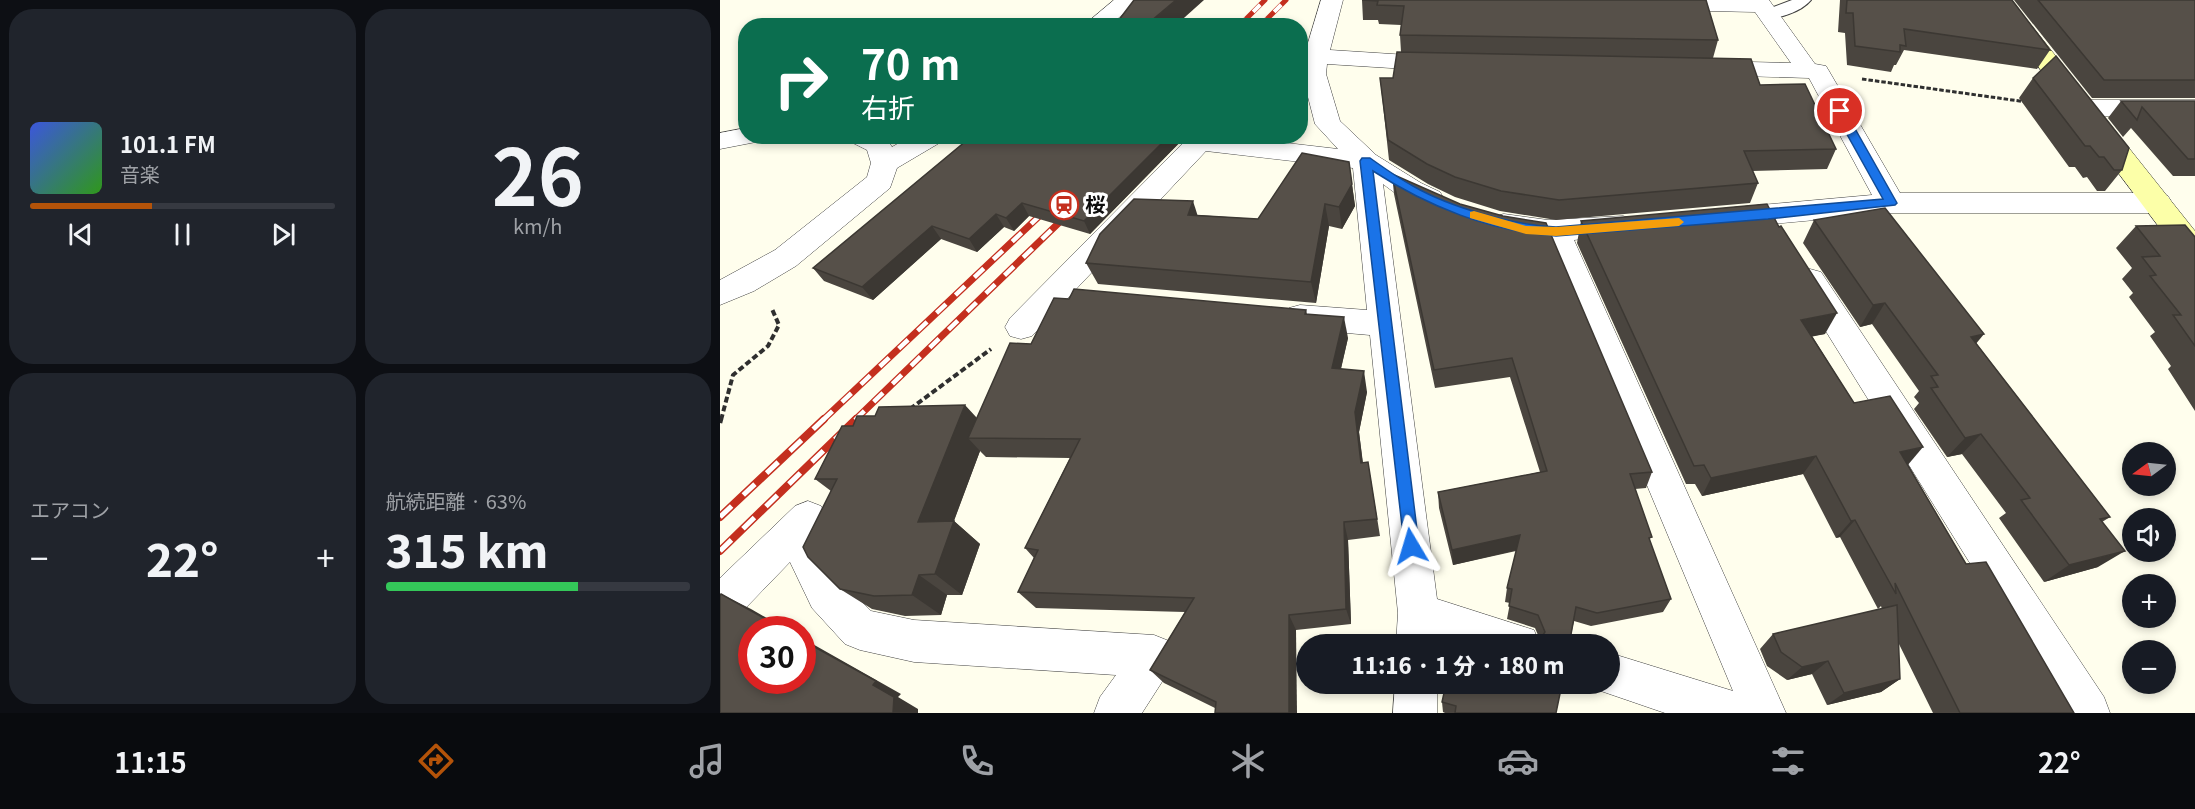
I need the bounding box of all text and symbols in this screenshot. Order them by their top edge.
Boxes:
text: 70 m [861,31,961,92]
icon: right [762,42,840,120]
pin [1814,85,1865,136]
text: 右折 [861,87,915,126]
icon: arrive [1823,94,1856,127]
text: 26 [492,116,584,228]
text: 101.1 FM [120,127,216,159]
text: 音楽 [120,159,160,188]
station icon: 桜 [1048,189,1080,221]
place label: 桜 [1085,189,1105,218]
text: km/h [513,211,563,240]
icon: previous [64,218,97,251]
icon: pause [166,218,199,251]
icon: next [267,218,300,251]
north arrow [2122,442,2176,496]
map controls [2122,442,2176,694]
text: 航続距離 · 63% [386,486,526,515]
text: エアコン [30,495,110,524]
button: sound [2122,508,2176,562]
position arrow [1379,514,1443,578]
text: 315 km [386,516,548,581]
text: 22° [146,525,219,590]
text: − [30,533,48,581]
text: + [316,533,335,581]
button: + [2122,574,2176,628]
speed limit sign: 30 [738,616,816,694]
button: − [2122,640,2176,694]
text: 11:16 · 1 分 · 180 m [1352,648,1564,680]
icon: directions [415,740,457,782]
icon: music [686,740,728,782]
icon: phone [956,740,998,782]
icon: climate [1227,740,1269,782]
icon: car [1497,740,1539,782]
icon: filters [1767,740,1809,782]
text: 11:15 [114,742,187,781]
text: 22° [2038,742,2081,781]

